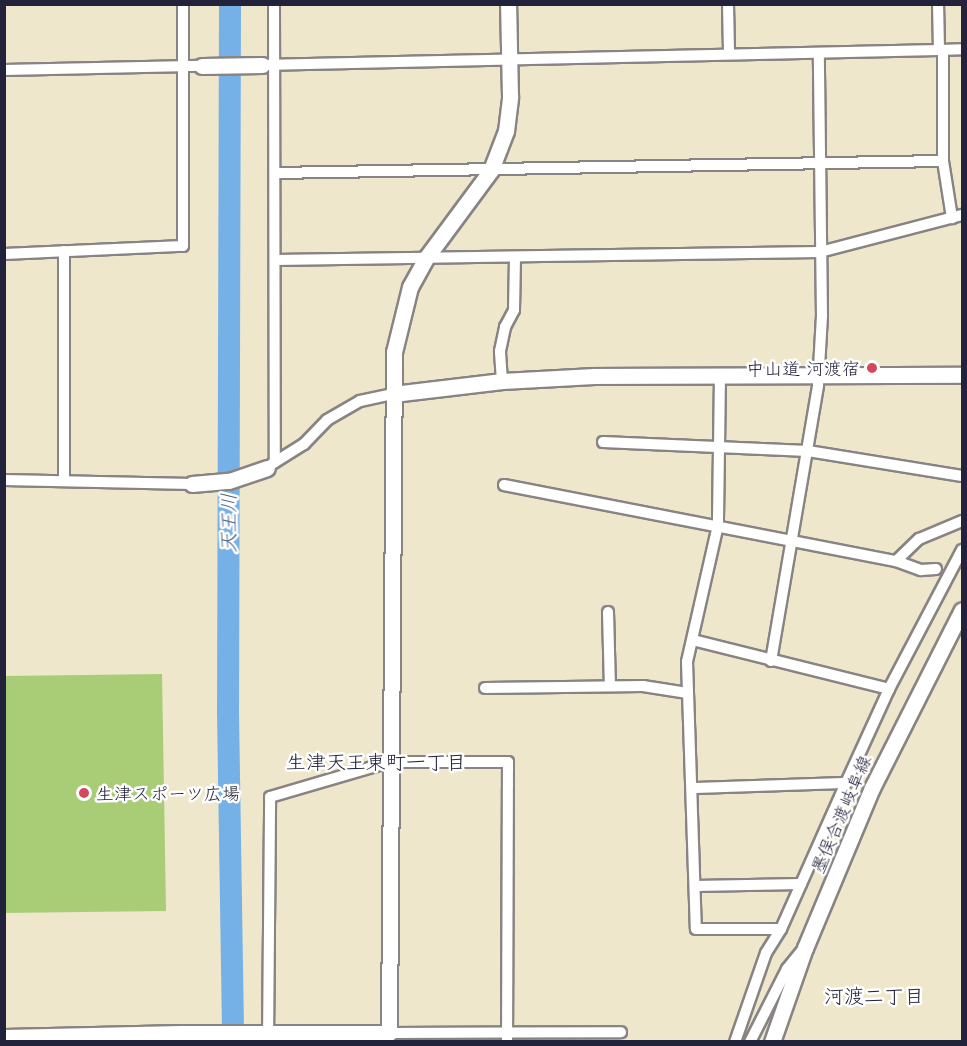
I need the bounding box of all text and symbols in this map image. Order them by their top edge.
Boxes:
place label: 中山道 河渡宿 [746,357,860,379]
marker: 中山道 河渡宿 [865,361,879,375]
water label: 天王川 [216,493,240,553]
district label: 生津天王東町一丁目 [286,749,466,773]
street label: 墨俣合渡岐阜線 [806,752,876,876]
place label: 生津スポーツ広場 [96,782,240,804]
marker: 生津スポーツ広場 [77,786,91,800]
district label: 河渡二丁目 [824,983,924,1007]

